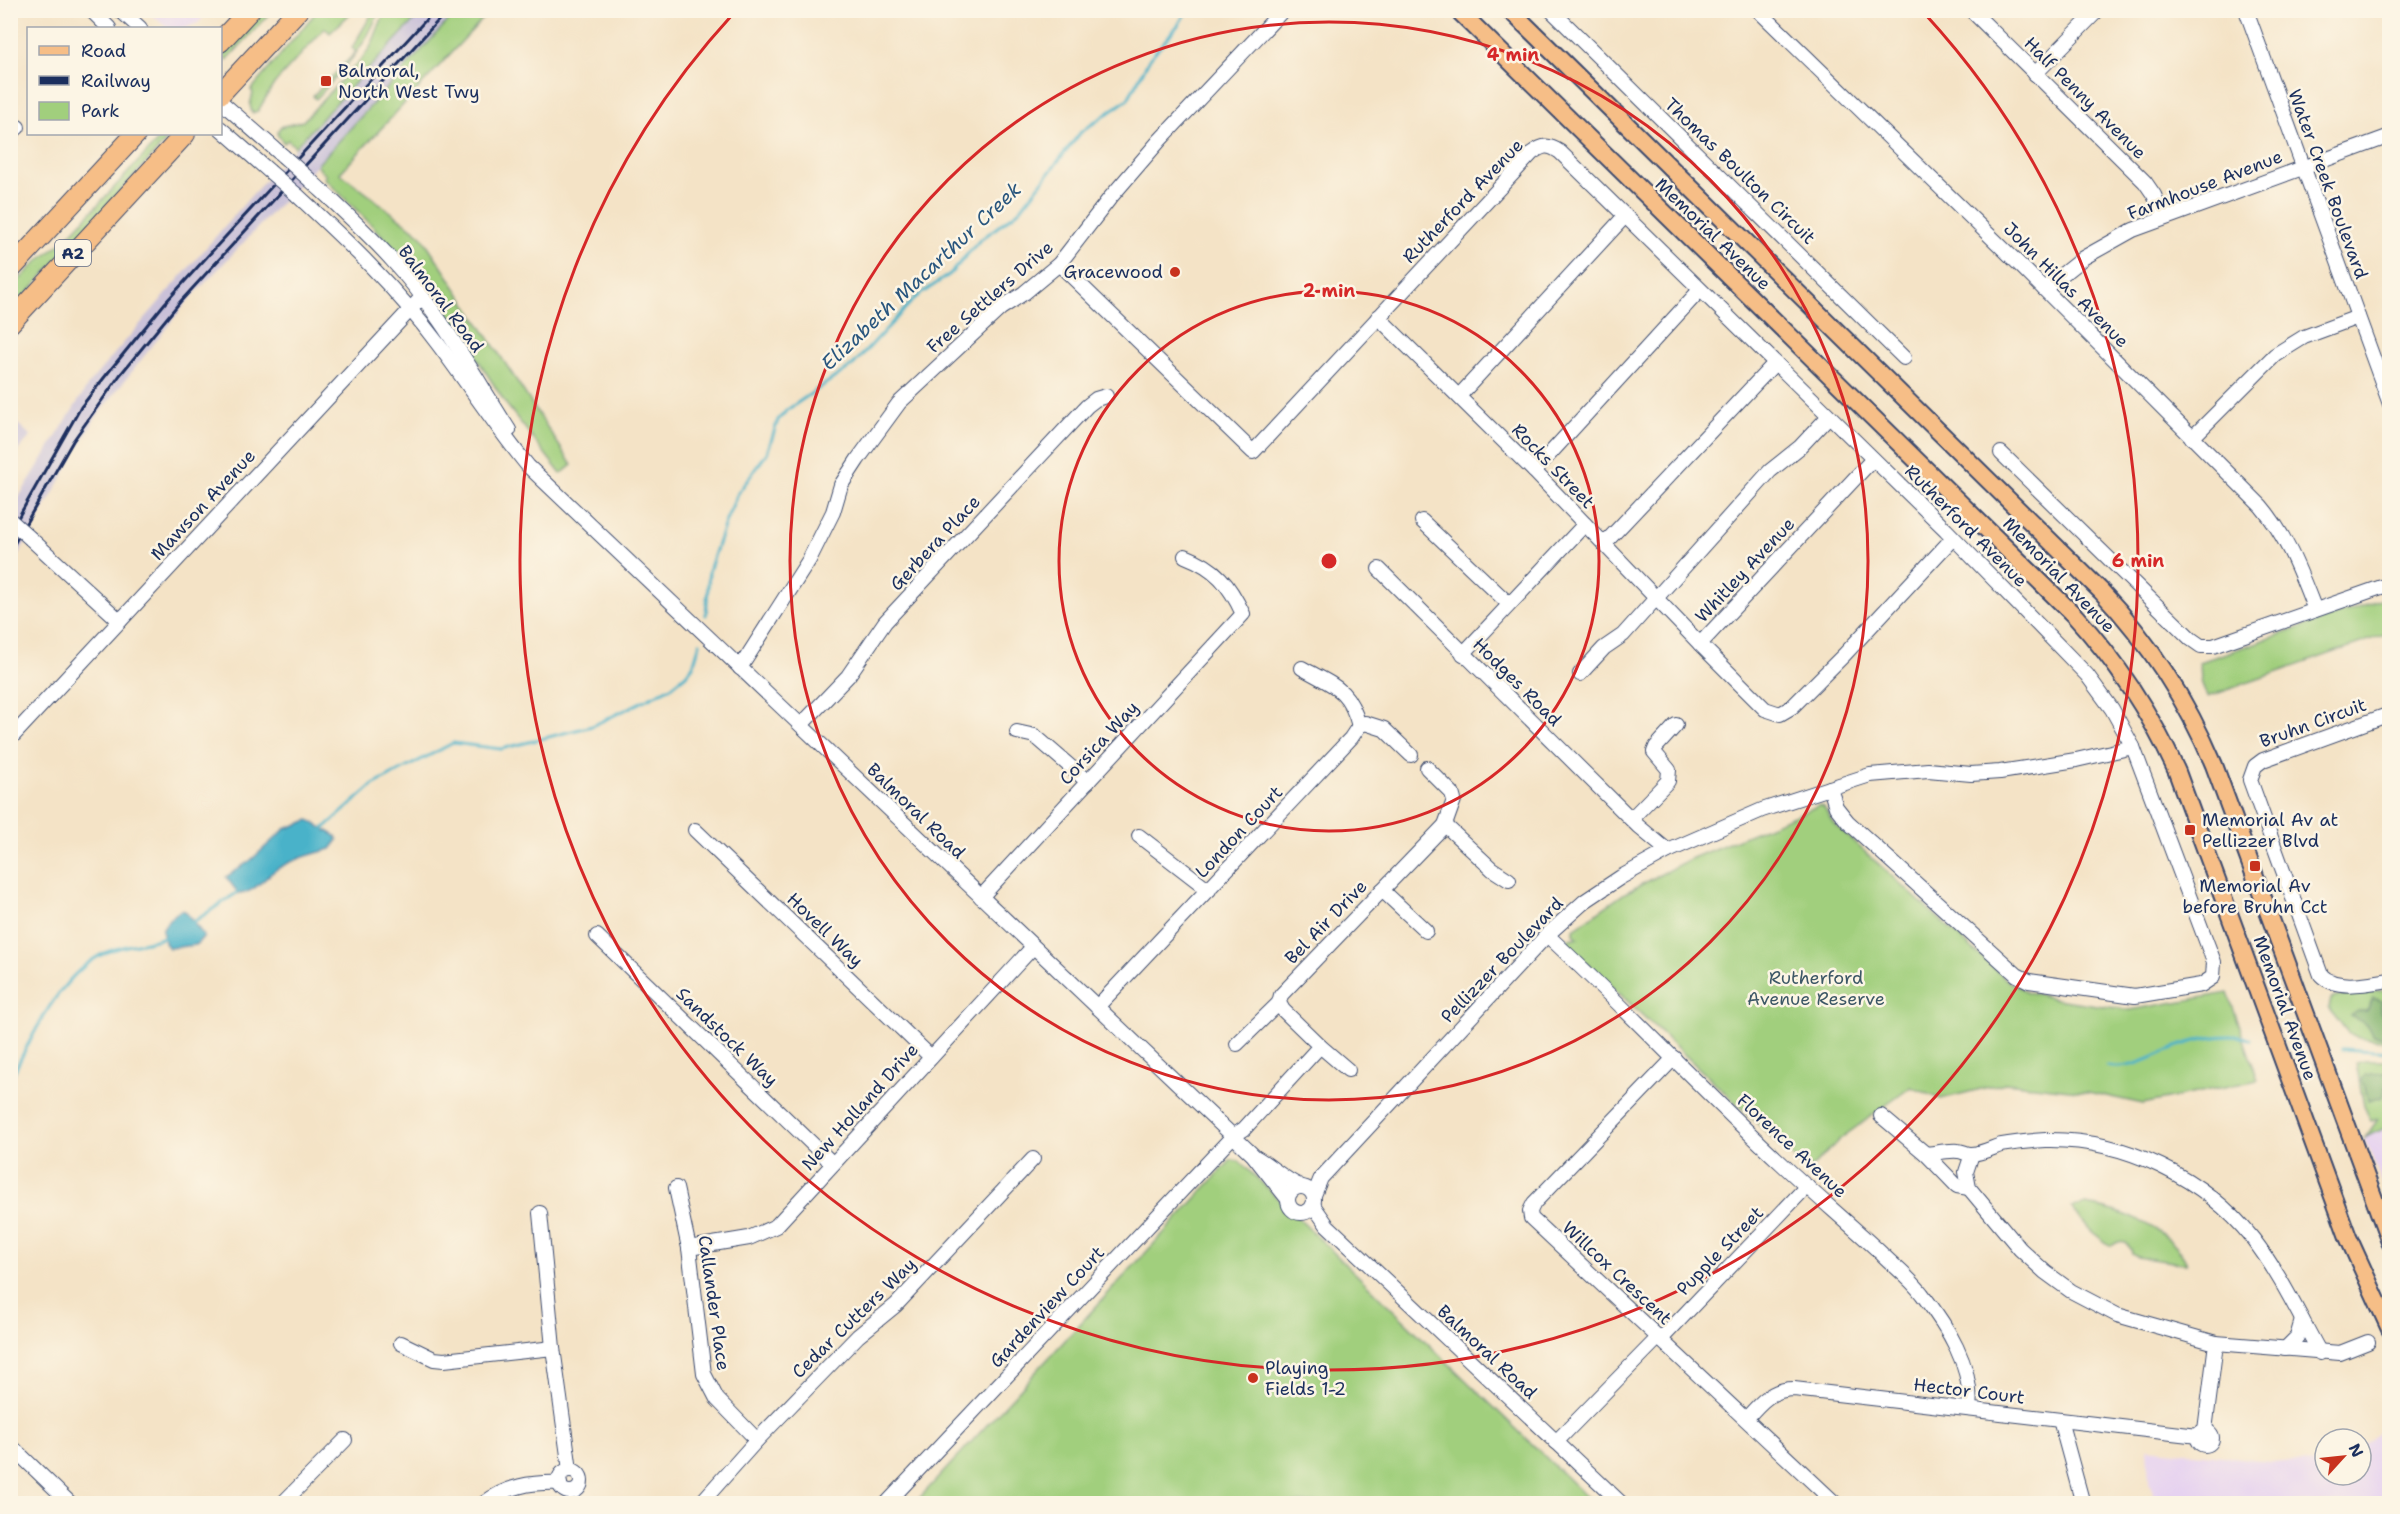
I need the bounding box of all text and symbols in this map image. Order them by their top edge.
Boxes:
legend [27,27,222,135]
street label: Half Penny Avenue [2019,32,2151,164]
text: Road [81,39,126,63]
text: 4 min [1487,43,1539,67]
place label: Balmoral, North West Twy [338,59,480,104]
text: Railway [81,69,151,93]
marker: Balmoral, North West Twy [319,74,333,88]
street label: Water Creek Boulevard [2282,86,2374,282]
street label: Thomas Boulton Circuit [1659,92,1821,250]
text: Park [81,99,120,123]
street label: Rutherford Avenue [1397,134,1529,268]
street label: Farmhouse Avenue [2124,144,2286,226]
street label: Memorial Avenue [1650,173,1776,295]
water label: Elizabeth Macarthur Creek [815,176,1027,376]
street label: John Hillas Avenue [1998,217,2134,353]
street label: Free Settlers Drive [922,235,1058,359]
road number: A2 [55,240,91,266]
street label: Balmoral Road [393,241,489,357]
place label: Gracewood [1064,260,1163,284]
marker: Gracewood [1168,265,1182,279]
text: 2 min [1303,279,1355,303]
street label: Rocks Street [1506,418,1600,514]
street label: Mawson Avenue [145,444,261,566]
street label: Rutherford Avenue [1899,459,2033,593]
street label: Gerbera Place [885,490,985,596]
street label: Whitley Avenue [1690,512,1800,628]
street label: Memorial Avenue [1998,512,2120,638]
text: 6 min [2112,549,2164,573]
centre of rings [1319,551,1339,571]
street label: Hodges Road [1467,632,1567,732]
street label: Bruhn Circuit [2256,693,2370,753]
street label: Corsica Way [1054,696,1144,790]
street label: Balmoral Road [862,758,970,864]
street label: London Court [1190,781,1288,883]
place label: Memorial Av at Pellizzer Blvd [2202,808,2338,853]
marker: Memorial Av at Pellizzer Blvd [2183,823,2197,837]
marker: Memorial Av before Bruhn Cct [2248,859,2262,873]
place label: Memorial Av before Bruhn Cct [2182,874,2328,919]
street label: Bel Air Drive [1280,875,1372,969]
street label: Hovell Way [781,887,869,973]
street label: Pellizzer Boulevard [1436,892,1568,1028]
street label: Memorial Avenue [2248,932,2322,1084]
park label: Rutherford Avenue Reserve [1747,966,1885,1011]
street label: Sandstock Way [671,982,783,1092]
street label: New Holland Drive [796,1038,924,1176]
street label: Florence Avenue [1732,1089,1852,1203]
street label: Pupple Street [1671,1201,1769,1301]
street label: Willcox Crescent [1557,1216,1677,1330]
street label: Callander Place [693,1234,735,1372]
street label: Gardenview Court [984,1241,1110,1373]
street label: Cedar Cutters Way [787,1252,921,1384]
street label: Balmoral Road [1432,1299,1542,1405]
place label: Playing Fields 1-2 [1265,1356,1346,1401]
marker: Playing Fields 1-2 [1246,1371,1260,1385]
street label: Hector Court [1912,1372,2026,1410]
north arrow [2313,1427,2373,1487]
text: N [2344,1440,2368,1461]

